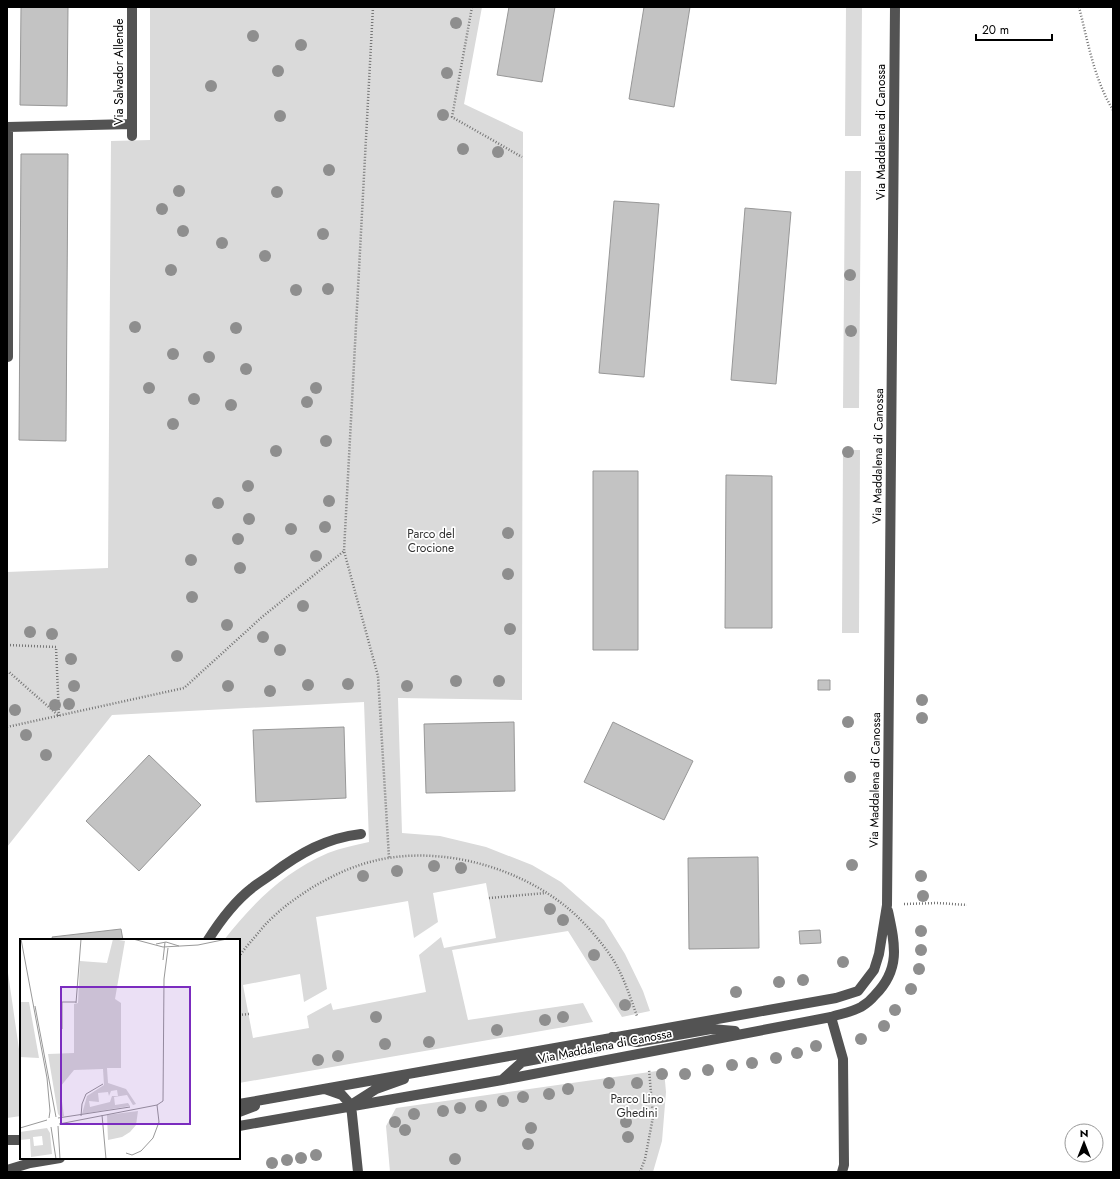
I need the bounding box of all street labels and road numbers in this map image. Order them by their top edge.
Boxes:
street label: Via Salvador Allende [110,19,128,125]
street label: Via Maddalena di Canossa [872,64,890,200]
street label: Via Maddalena di Canossa [868,388,888,524]
street label: Via Maddalena di Canossa [865,712,885,848]
street label: Via Maddalena di Canossa [537,1024,674,1068]

